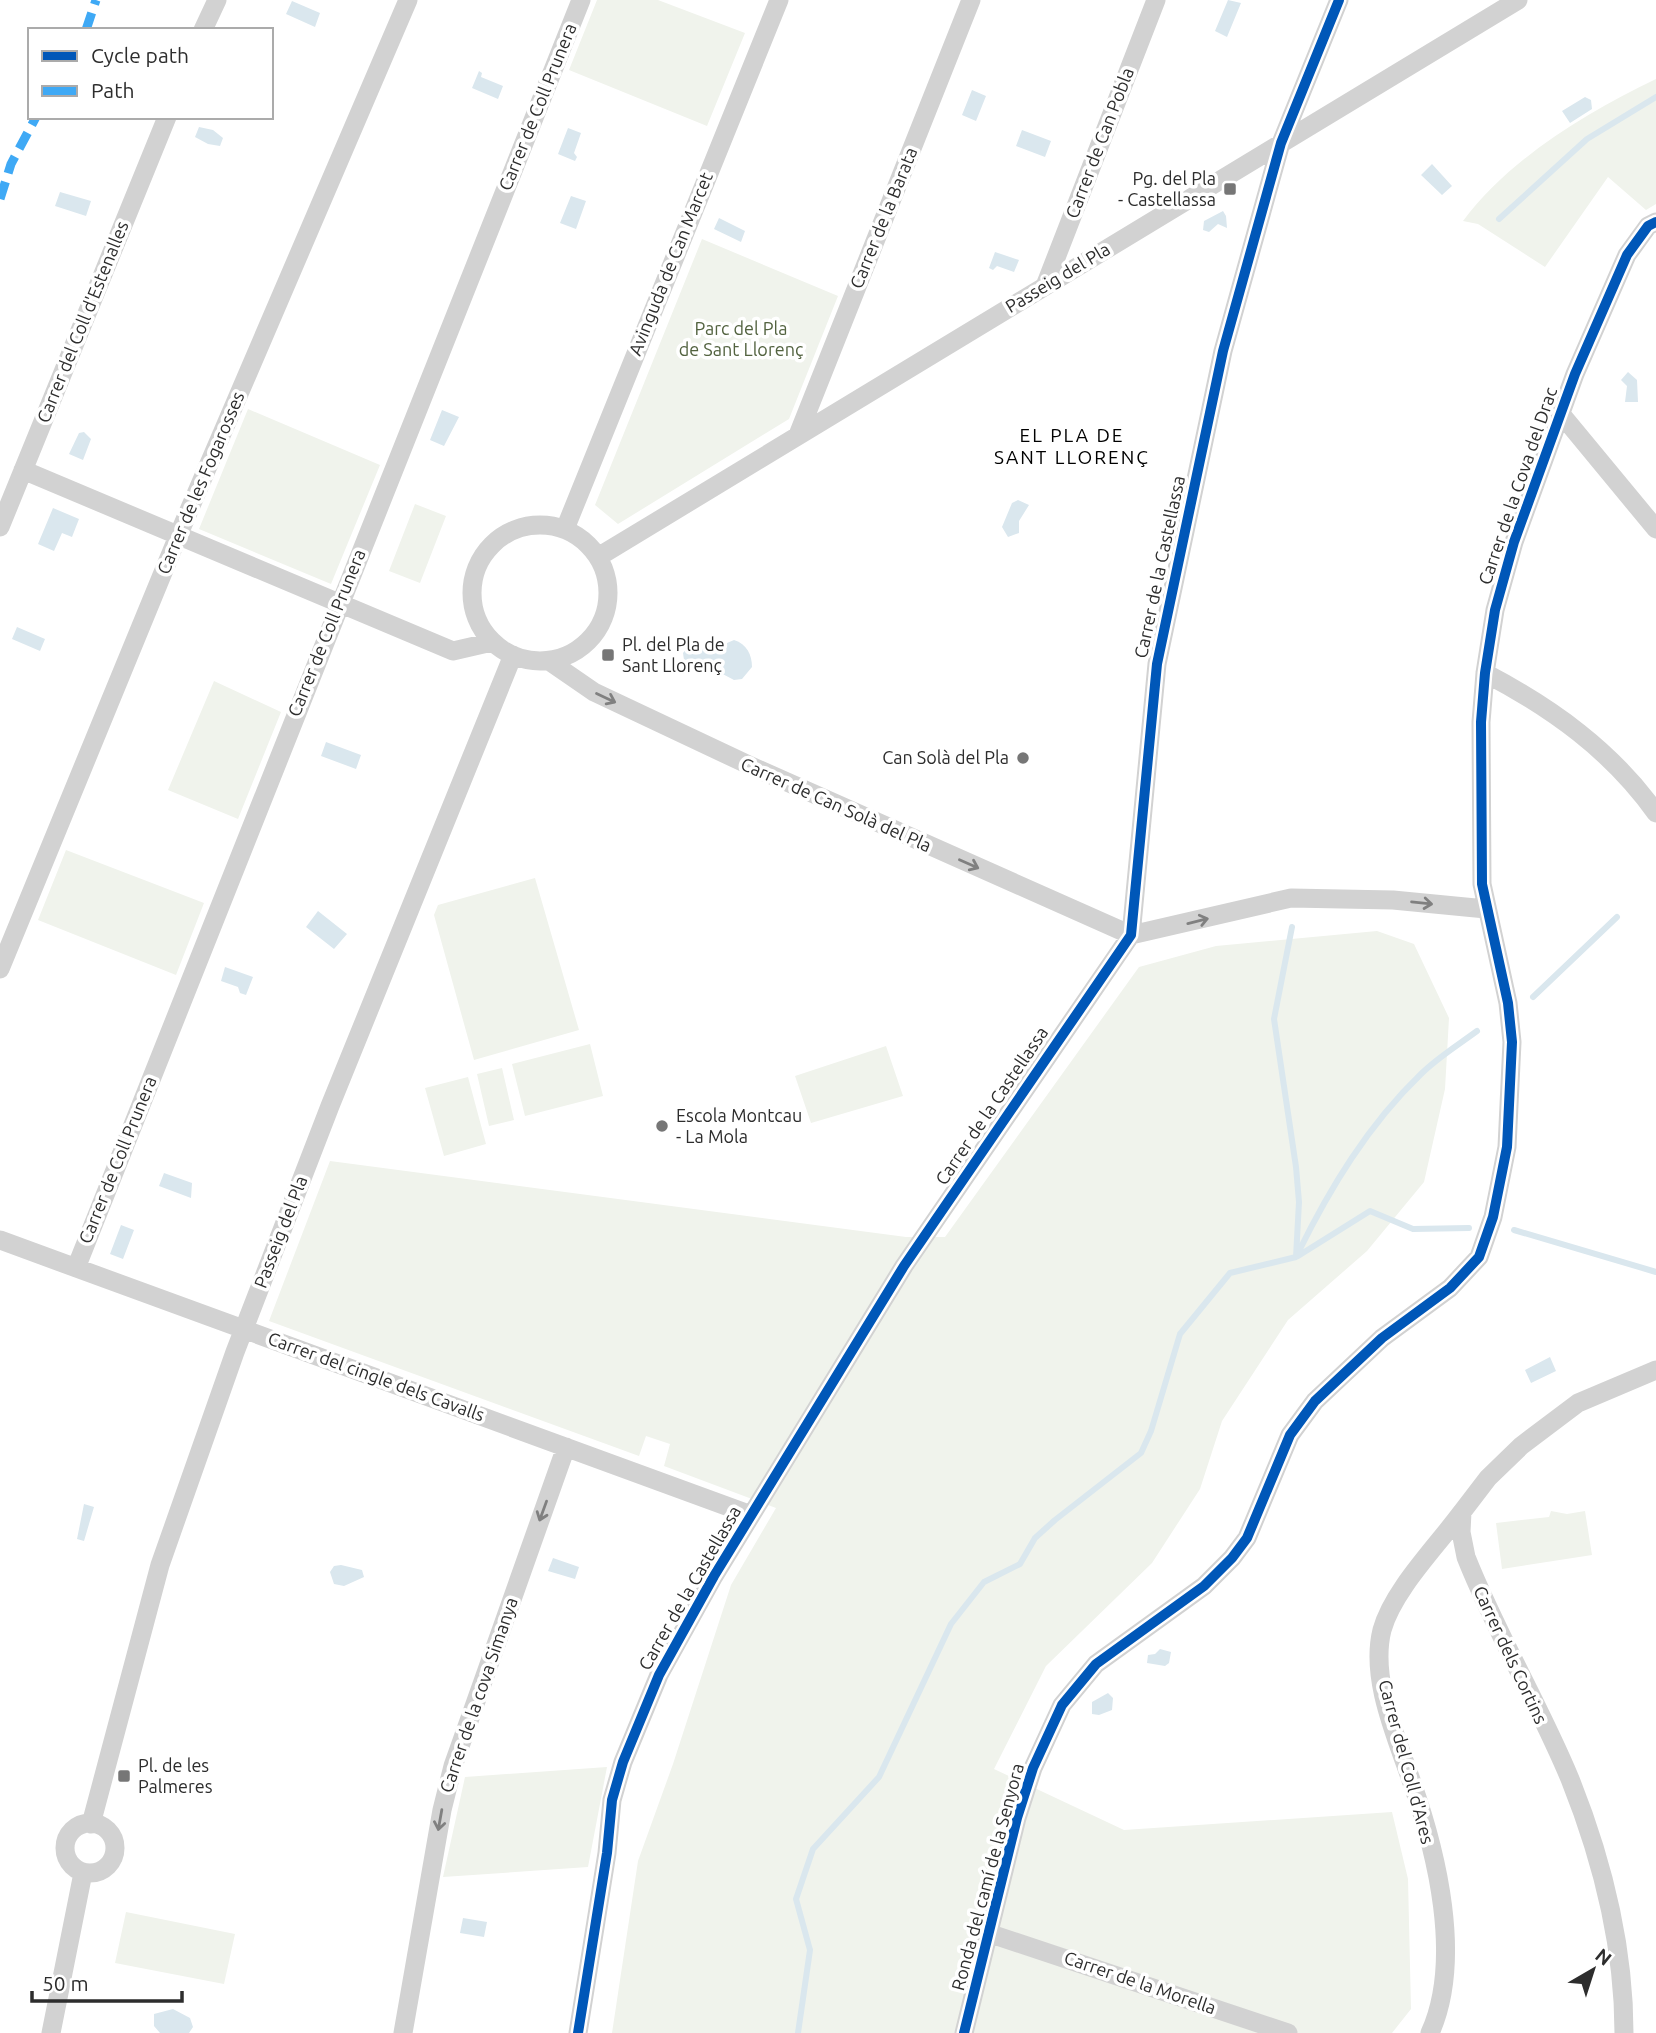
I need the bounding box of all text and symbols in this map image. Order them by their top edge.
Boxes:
street label: Carrer de Coll Prunera [494,20,580,193]
legend [28,28,273,119]
text: Cycle path [91,43,189,67]
street label: Carrer de Can Pobla [1061,64,1137,221]
text: Path [91,78,134,102]
street label: Carrer de la Barata [846,144,921,291]
place label: Pg. del Pla - Castellassa [1118,168,1216,209]
street label: Avinguda de Can Marcet [624,169,716,358]
marker: Pg. del Pla - Castellassa [1222,181,1238,197]
street label: Carrer del Coll d'Estenalles [32,218,132,425]
street label: Passeig del Pla [1002,238,1113,316]
park label: Parc del Pla de Sant Llorenç [679,318,803,359]
street label: Carrer de la Cova del Drac [1474,384,1560,587]
street label: Carrer de les Fogarosses [153,388,248,577]
district label: EL PLA DE SANT LLORENÇ [994,424,1150,468]
street label: Carrer de la Castellassa [1130,474,1188,660]
street label: Carrer de Coll Prunera [283,546,369,719]
place label: Pl. del Pla de Sant Llorenç [622,634,725,675]
marker: Pl. del Pla de Sant Llorenç [600,647,616,663]
one-way arrow [595,691,616,705]
place label: Can Solà del Pla [882,747,1009,767]
marker: Can Solà del Pla [1015,750,1031,766]
street label: Carrer de Can Solà del Pla [738,753,935,855]
one-way arrow [957,858,979,871]
one-way arrow [1410,897,1433,910]
one-way arrow [1186,914,1209,928]
street label: Carrer de la Castellassa [931,1023,1052,1188]
street label: Carrer de Coll Prunera [74,1073,160,1246]
place label: Escola Montcau - La Mola [676,1105,802,1146]
marker: Escola Montcau - La Mola [654,1118,670,1134]
street label: Passeig del Pla [250,1173,311,1290]
street label: Carrer del cingle dels Cavalls [265,1328,487,1425]
one-way arrow [536,1500,548,1522]
street label: Carrer de la Castellassa [634,1502,744,1673]
street label: Carrer dels Cortins [1470,1582,1552,1727]
street label: Carrer de la cova Simanya [435,1594,521,1795]
street label: Carrer del Coll d'Ares [1375,1677,1439,1846]
place label: Pl. de les Palmeres [138,1755,213,1796]
street label: Ronda del camí de la Senyora [947,1761,1027,1992]
marker: Pl. de les Palmeres [116,1768,132,1784]
one-way arrow [433,1808,446,1831]
north arrow [1558,1935,1628,2005]
text: N [1591,1944,1616,1970]
street label: Carrer de la Morella [1062,1947,1219,2017]
scale bar [32,1960,182,2004]
text: 50 m [42,1971,89,1995]

